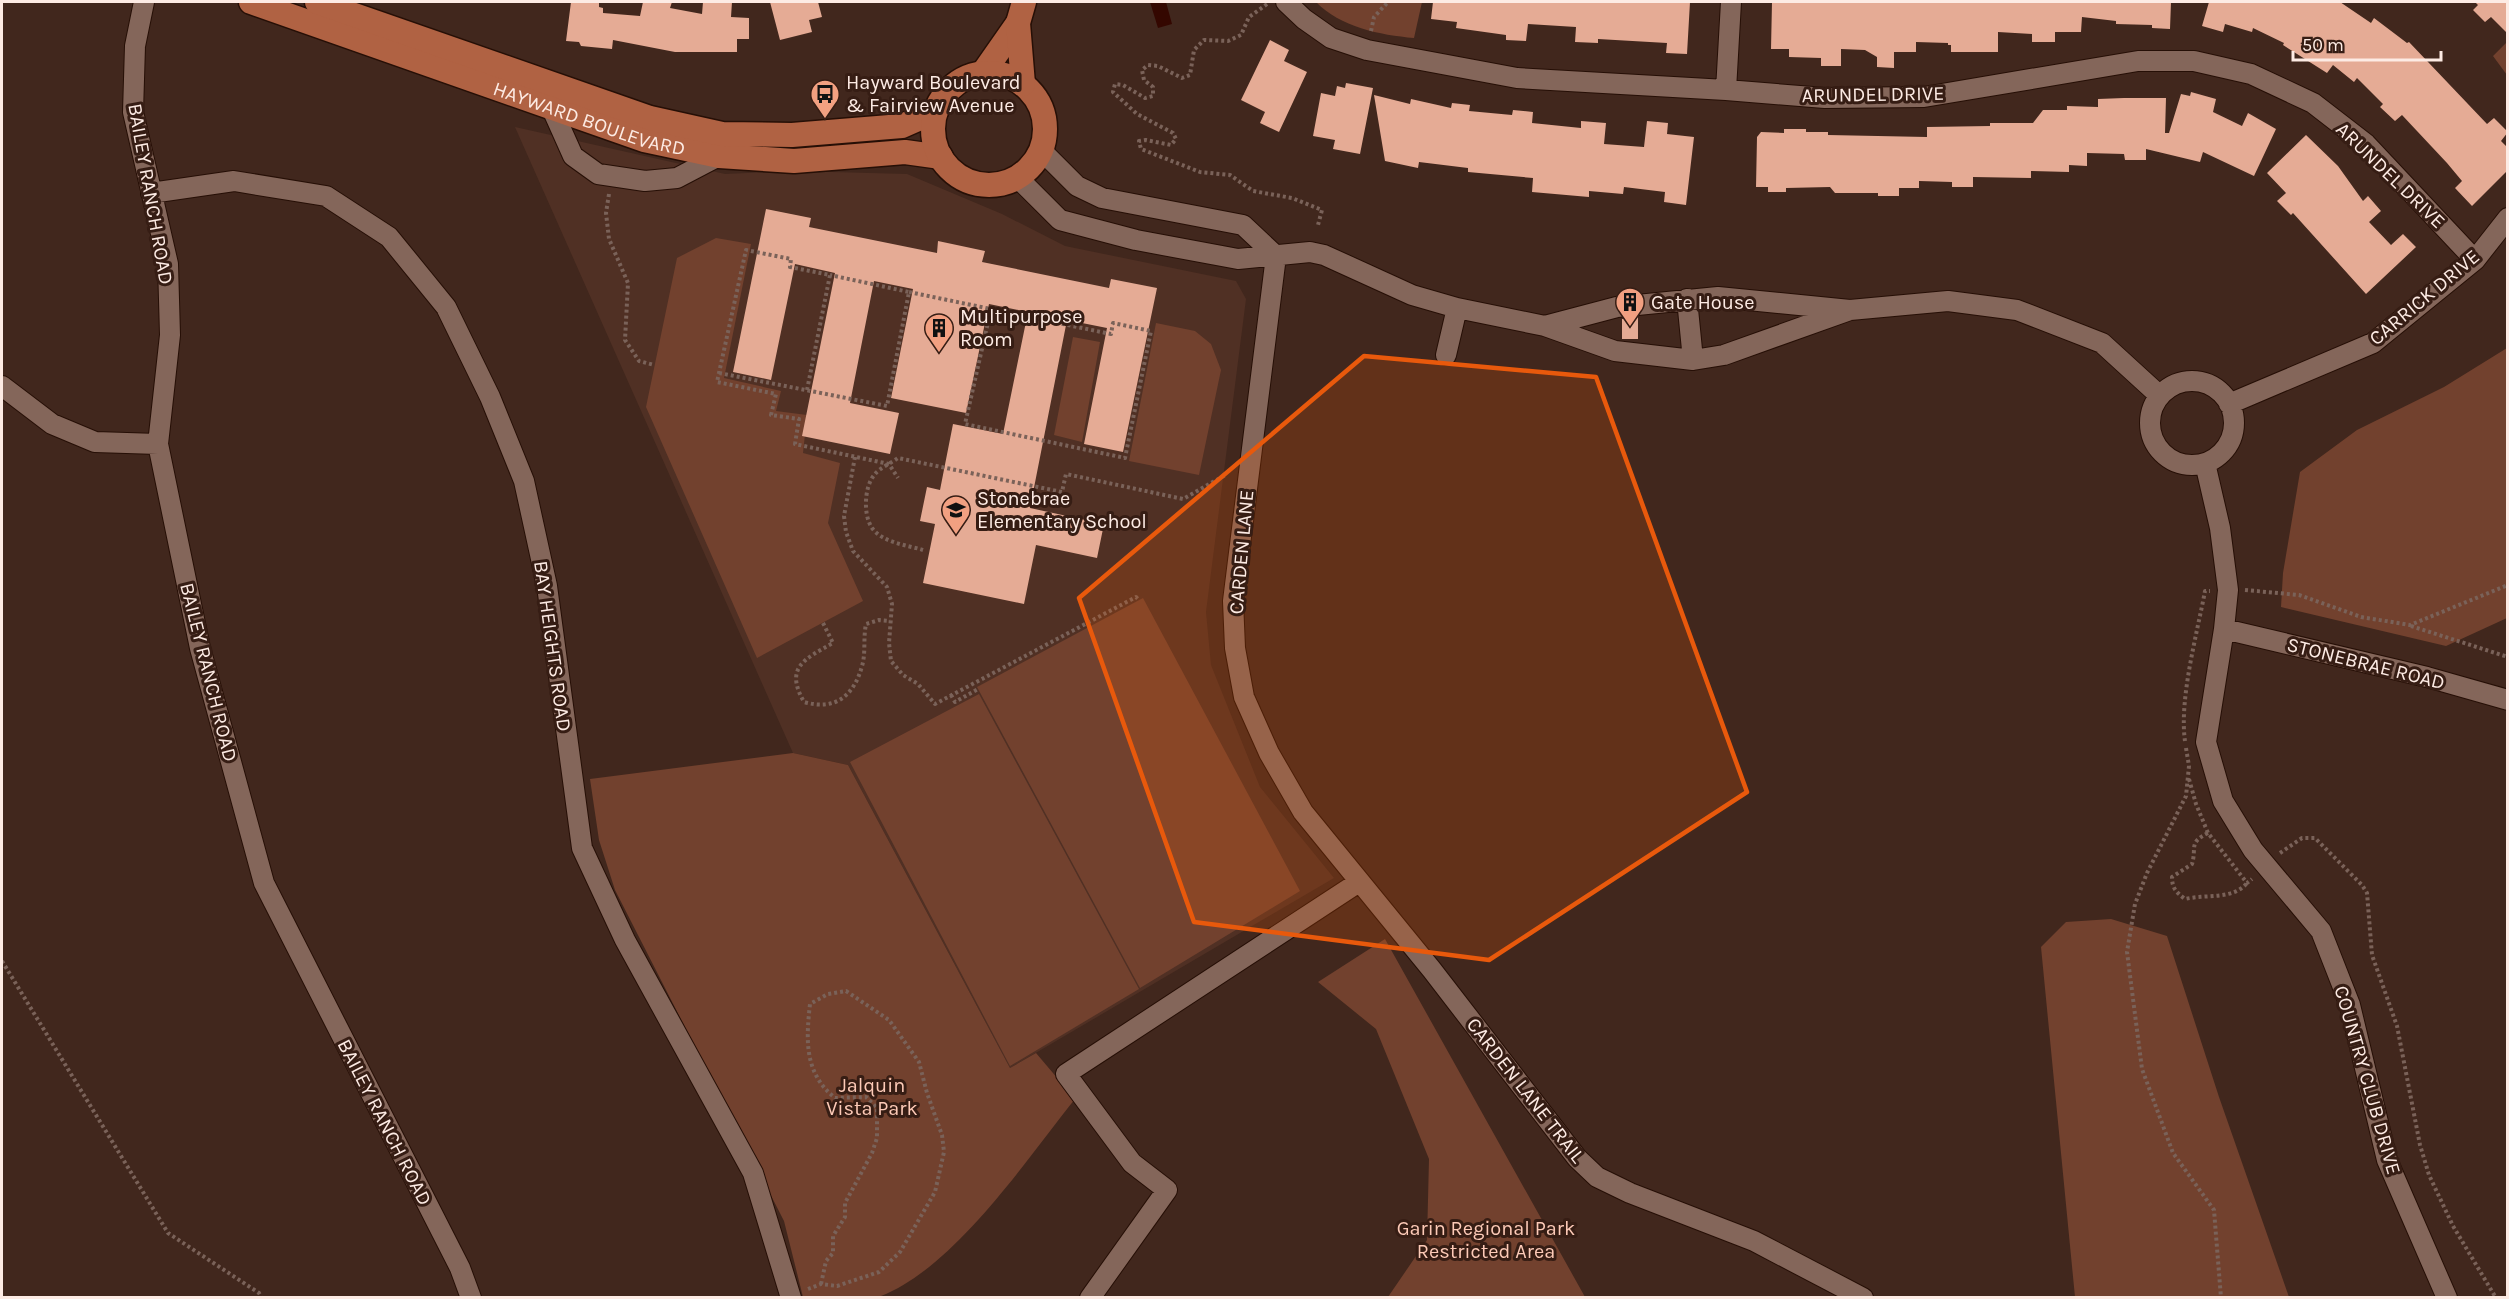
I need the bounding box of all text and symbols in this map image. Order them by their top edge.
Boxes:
scale bar [2293,24,2442,62]
text: 50 m [2302,34,2344,56]
place label: Hayward Boulevard & Fairview Avenue [846,71,1021,117]
street label: HAYWARD BOULEVARD [490,77,687,160]
bus stop icon: Hayward Boulevard & Fairview Avenue [809,78,841,120]
street label: ARUNDEL DRIVE [1802,82,1944,107]
street label: BAILEY RANCH ROAD [123,102,178,286]
street label: ARUNDEL DRIVE [2331,118,2450,233]
street label: CARRICK DRIVE [2365,245,2484,350]
building icon: Gate House [1614,286,1646,328]
place label: Gate House [1651,291,1755,314]
place label: Multipurpose Room [960,305,1083,351]
building icon: Multipurpose Room [923,312,955,354]
place label: Stonebrae Elementary School [977,487,1147,533]
street label: CARDEN LANE [1225,489,1258,615]
school or university icon: Stonebrae Elementary School [940,494,972,536]
street label: BAY HEIGHTS ROAD [529,559,576,733]
street label: BAILEY RANCH ROAD [175,580,242,764]
street label: STONEBRAE ROAD [2285,633,2447,694]
street label: COUNTRY CLUB DRIVE [2330,983,2405,1177]
street label: CARDEN LANE TRAIL [1462,1013,1590,1168]
street label: BAILEY RANCH ROAD [333,1035,436,1209]
park label: Jalquin Vista Park [826,1074,918,1120]
park label: Garin Regional Park Restricted Area [1397,1217,1575,1263]

